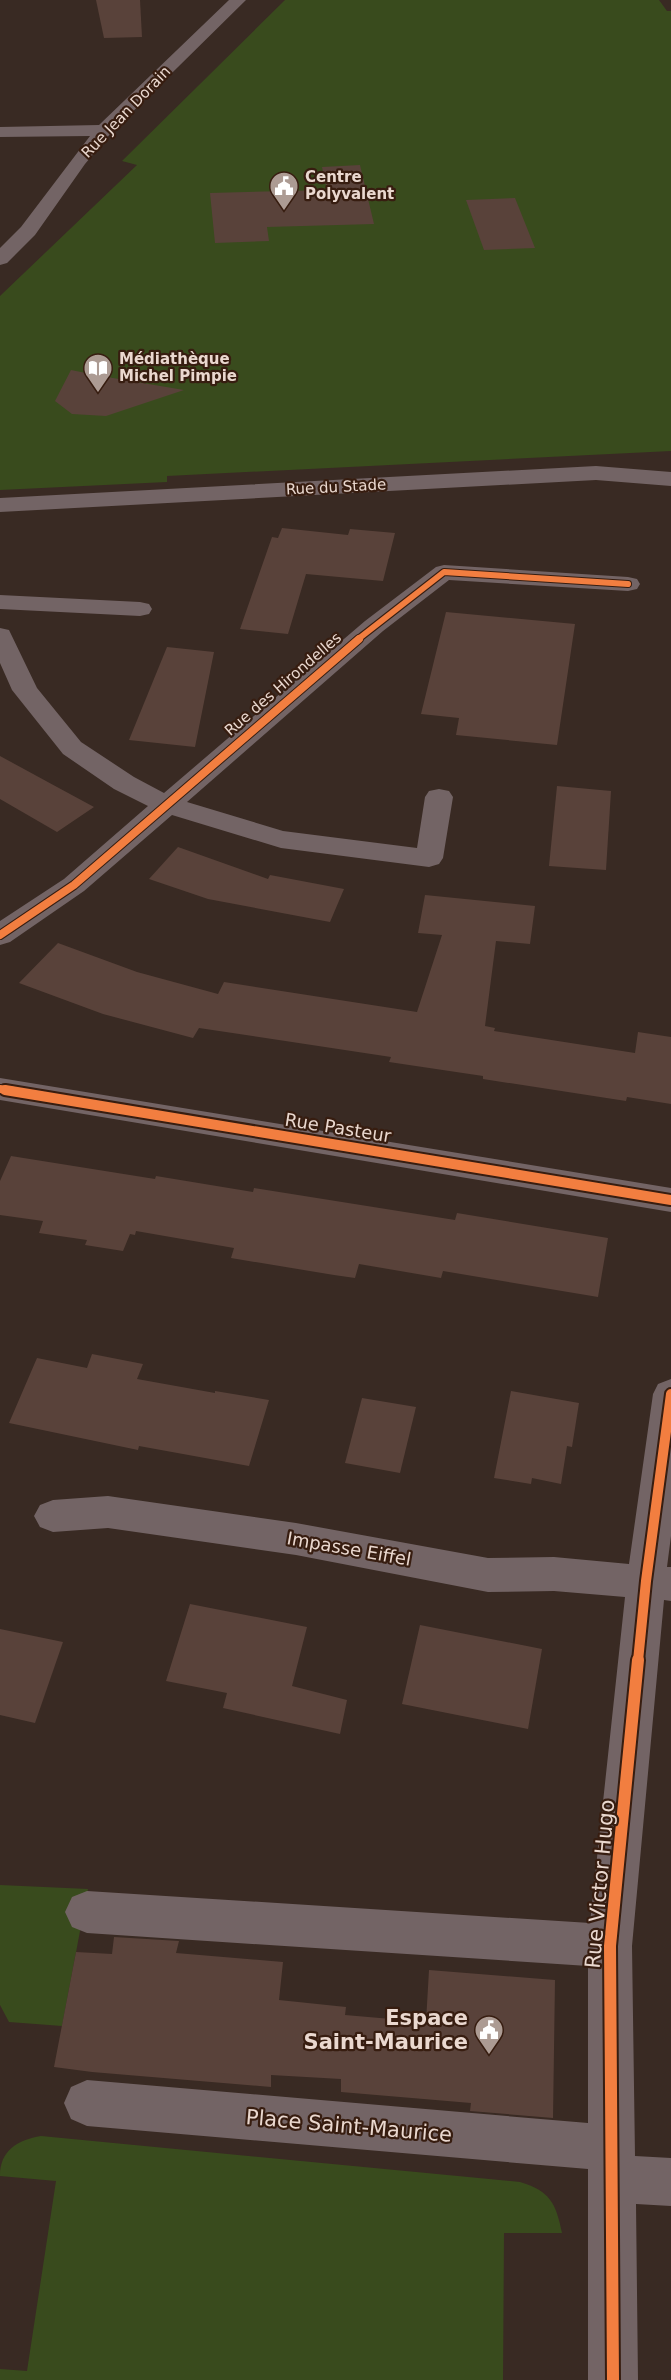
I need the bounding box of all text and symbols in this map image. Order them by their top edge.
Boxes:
street label: Rue Jean Dorain [78,63,174,161]
place label: Centre Polyvalent [305,168,394,203]
public building icon: Centre Polyvalent [268,170,300,212]
place label: Médiathèque Michel Pimpie [119,350,237,385]
library icon: Médiathèque Michel Pimpie [82,352,114,394]
street label: Rue du Stade [285,475,387,499]
street label: Rue des Hirondelles [221,628,345,740]
street label: Rue Pasteur [283,1109,393,1146]
street label: Impasse Eiffel [285,1527,413,1570]
street label: Rue Victor Hugo [581,1799,619,1969]
place label: Espace Saint-Maurice [304,2006,468,2054]
public building icon: Espace Saint-Maurice [473,2014,505,2056]
street label: Place Saint-Maurice [245,2105,453,2147]

